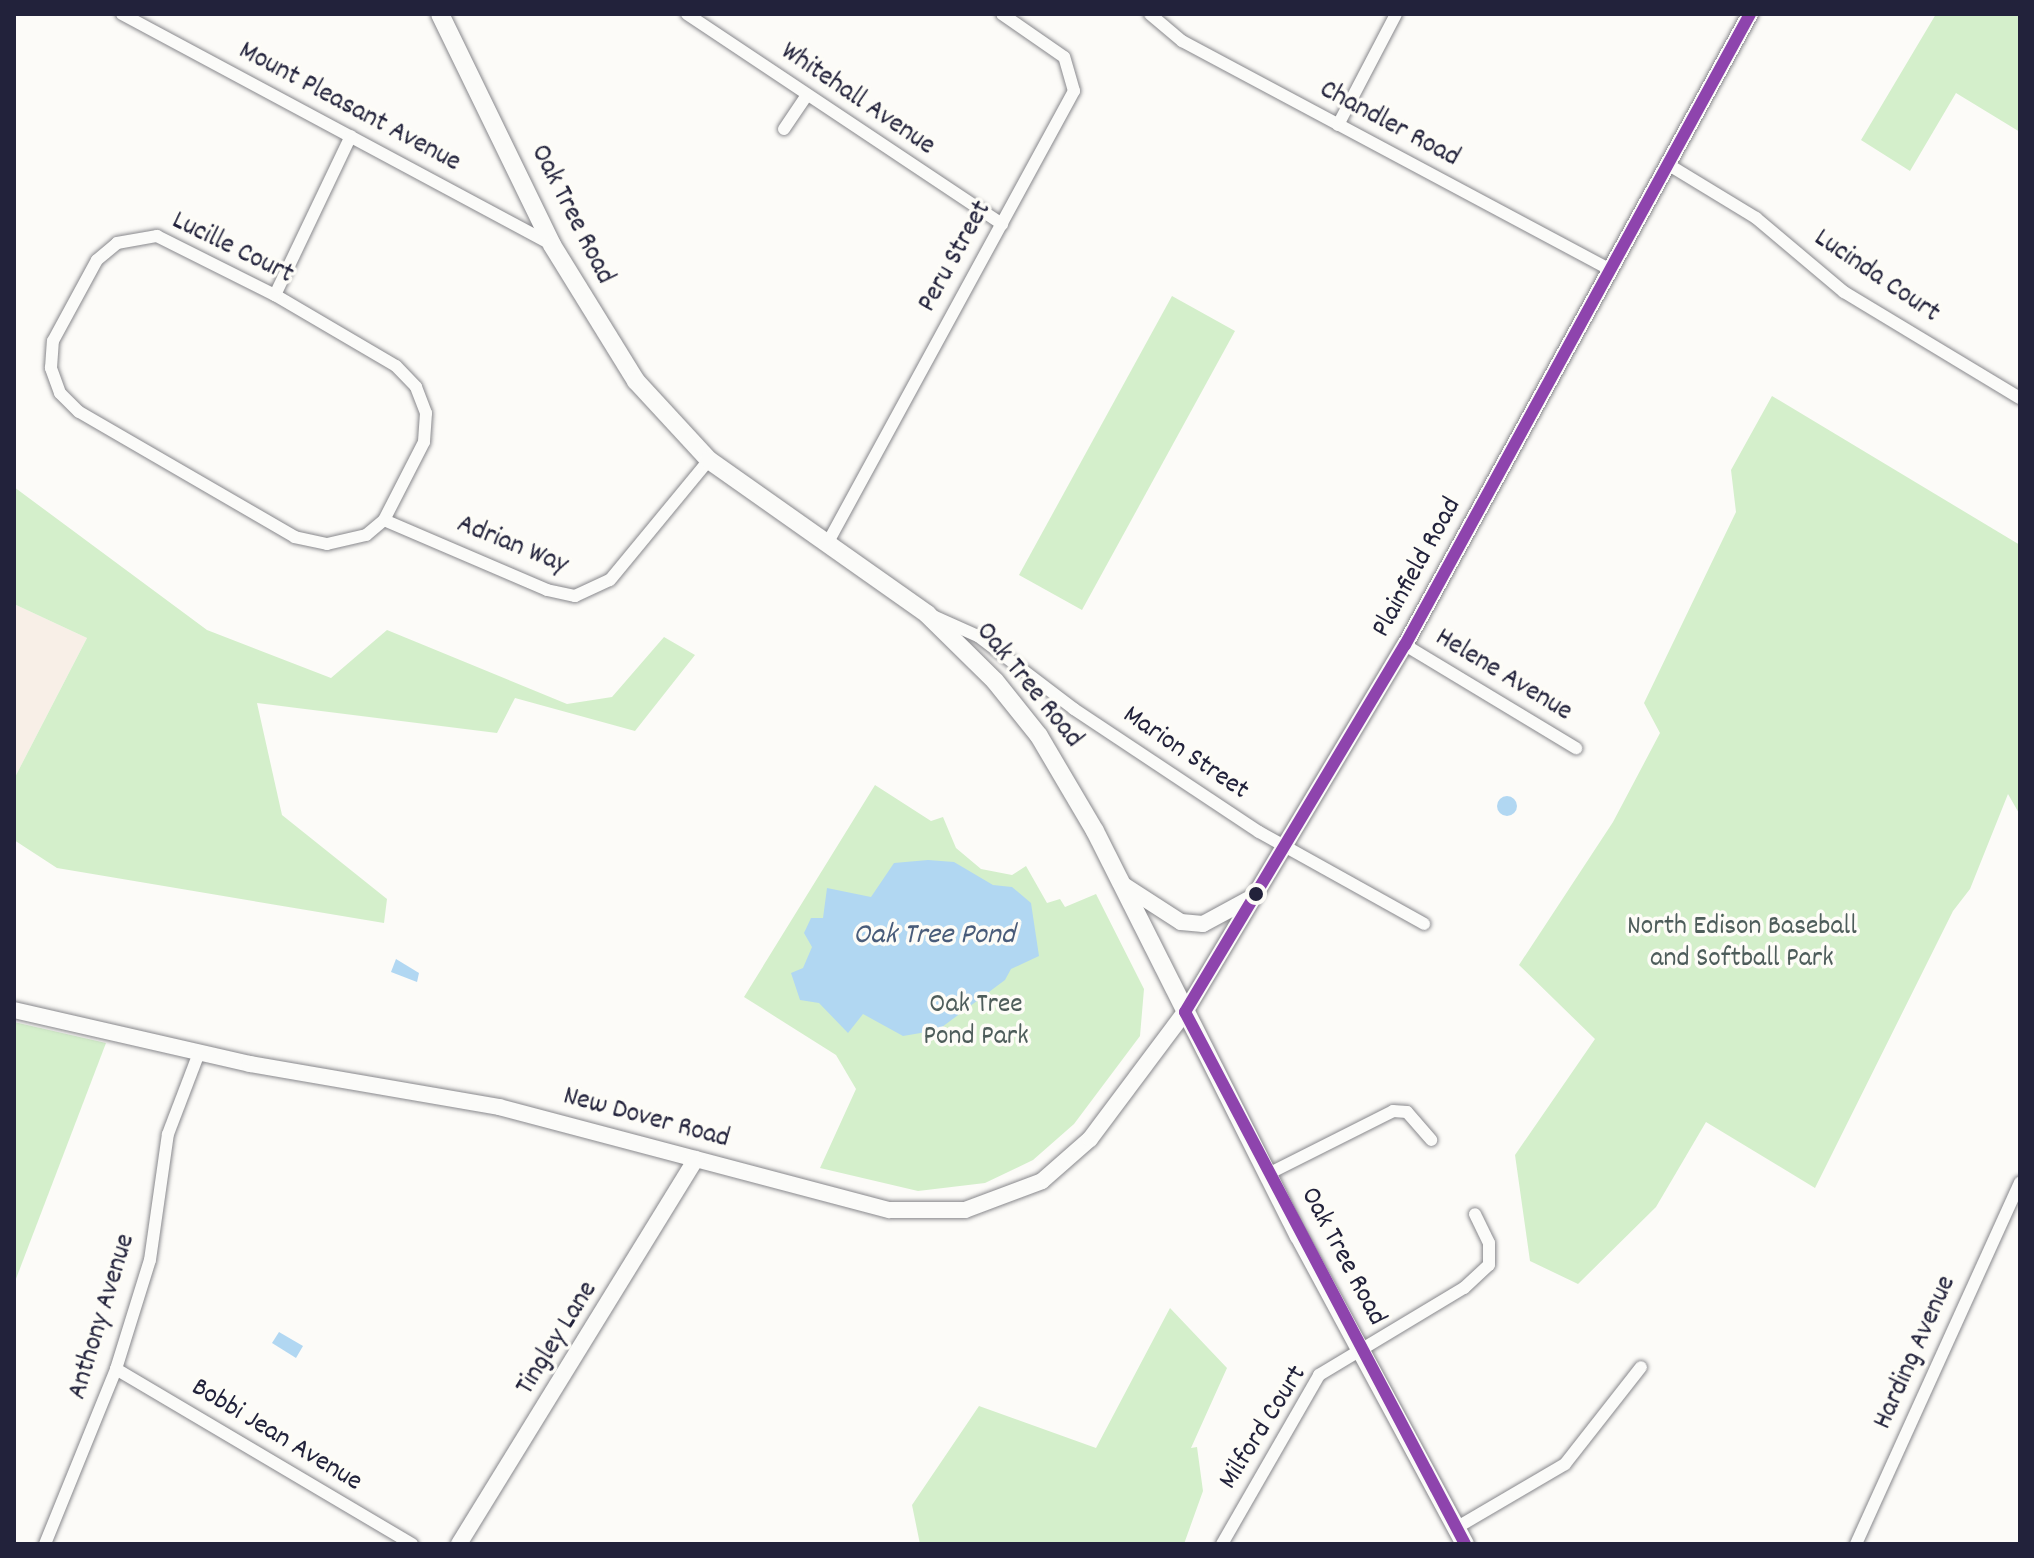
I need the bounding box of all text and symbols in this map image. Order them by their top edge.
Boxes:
street label: Mount Pleasant Avenue [232,35,466,181]
street label: Whitehall Avenue [773,36,941,164]
street label: Chandler Road [1313,74,1465,176]
street label: Oak Tree Road [522,140,620,290]
street label: Peru Street [912,196,1000,318]
street label: Lucille Court [166,205,298,293]
street label: Lucinda Court [1807,223,1945,331]
street label: Plainfield Road [1366,492,1470,644]
street label: Adrian Way [451,509,573,583]
street label: Oak Tree Road [967,616,1089,756]
street label: Helene Avenue [1428,622,1578,730]
street label: Marion Street [1116,700,1254,808]
unlabelled marker [1248,886,1264,902]
park label: North Edison Baseball and Softball Park [1627,911,1857,977]
water label: Oak Tree Pond [853,919,1015,955]
park label: Oak Tree Pond Park [923,989,1029,1055]
street label: New Dover Road [559,1081,733,1157]
street label: Oak Tree Road [1291,1182,1393,1332]
street label: Anthony Avenue [62,1230,144,1404]
street label: Harding Avenue [1867,1271,1965,1435]
street label: Tingley Lane [510,1276,606,1402]
street label: Milford Court [1213,1360,1315,1496]
street label: Bobbi Jean Avenue [185,1372,367,1500]

